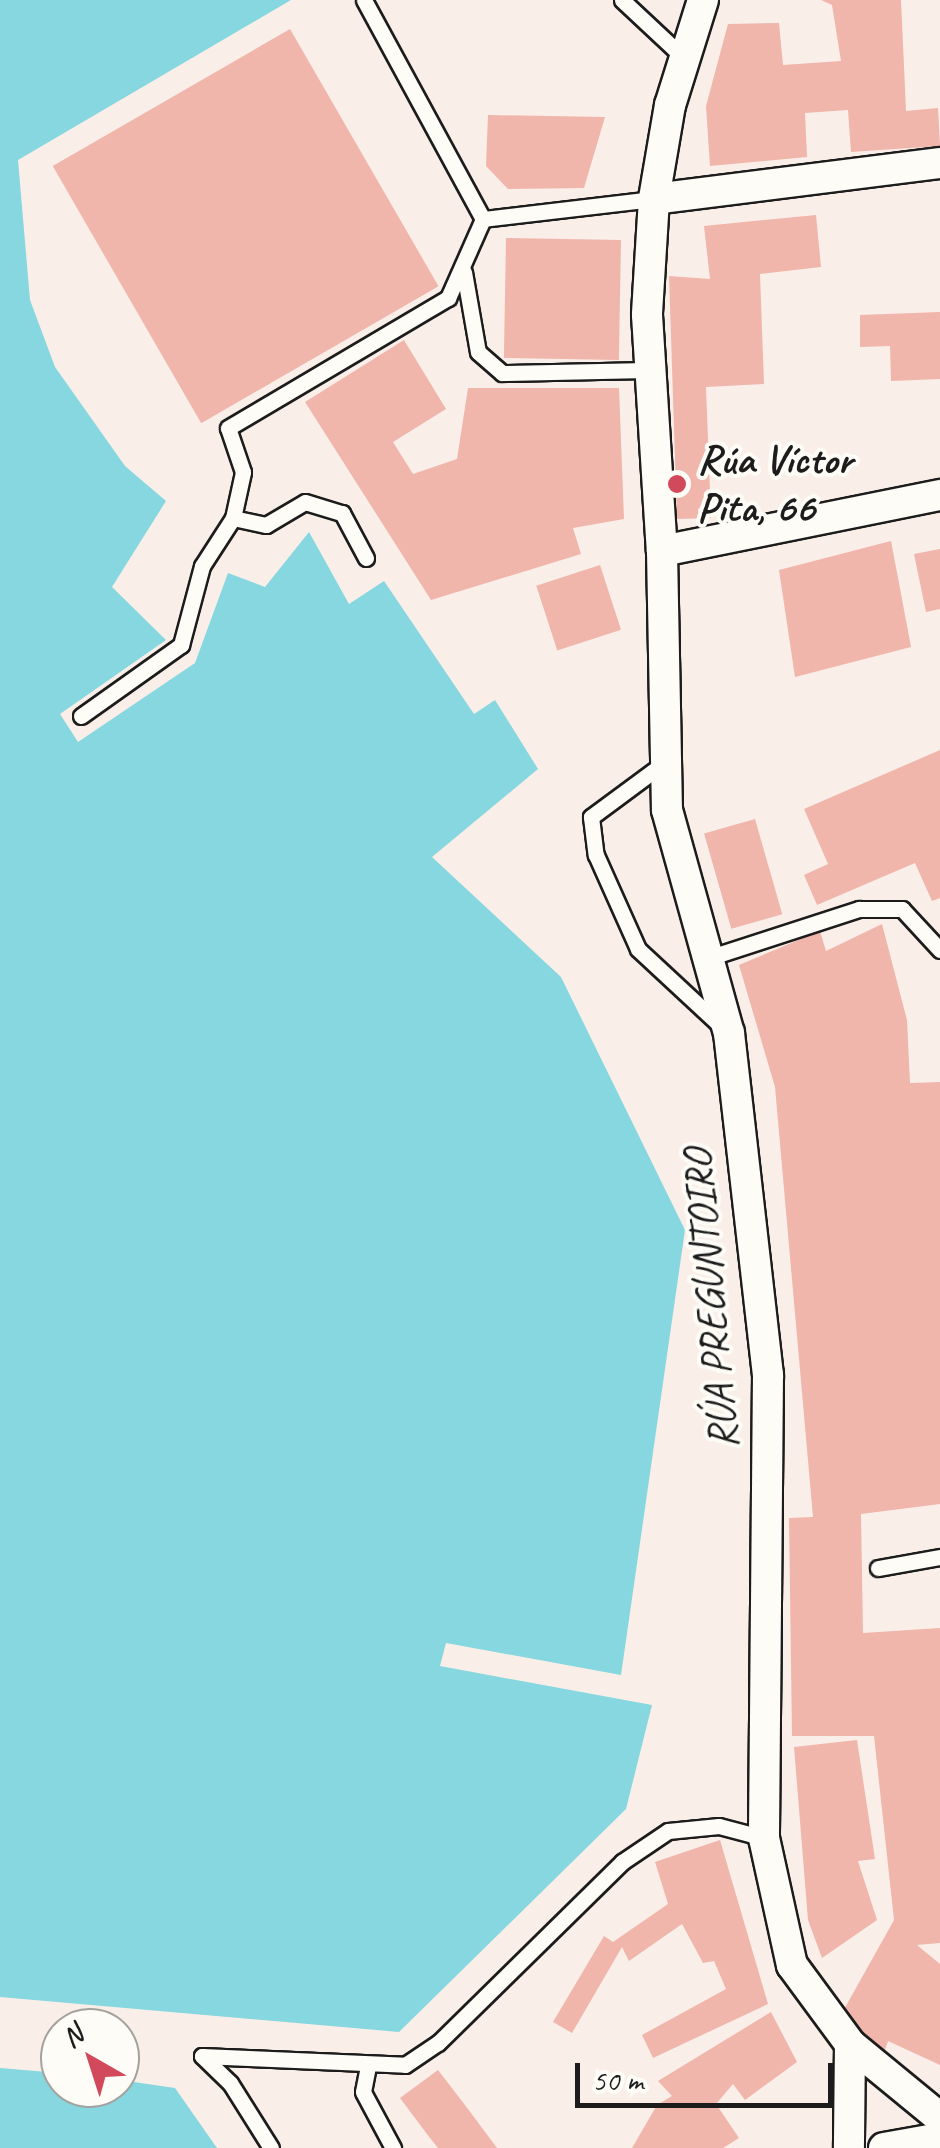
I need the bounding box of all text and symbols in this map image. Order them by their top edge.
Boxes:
place label: Rúa Víctor Pita, 66 [697,435,852,534]
marker: Rúa Víctor Pita, 66 [666,473,688,495]
street label: RÚA PREGUNTOIRO [673,1148,749,1450]
north arrow [40,2008,140,2108]
text: N [54,2017,90,2055]
scale bar [580,2043,838,2105]
text: 50 m [592,2061,643,2099]

